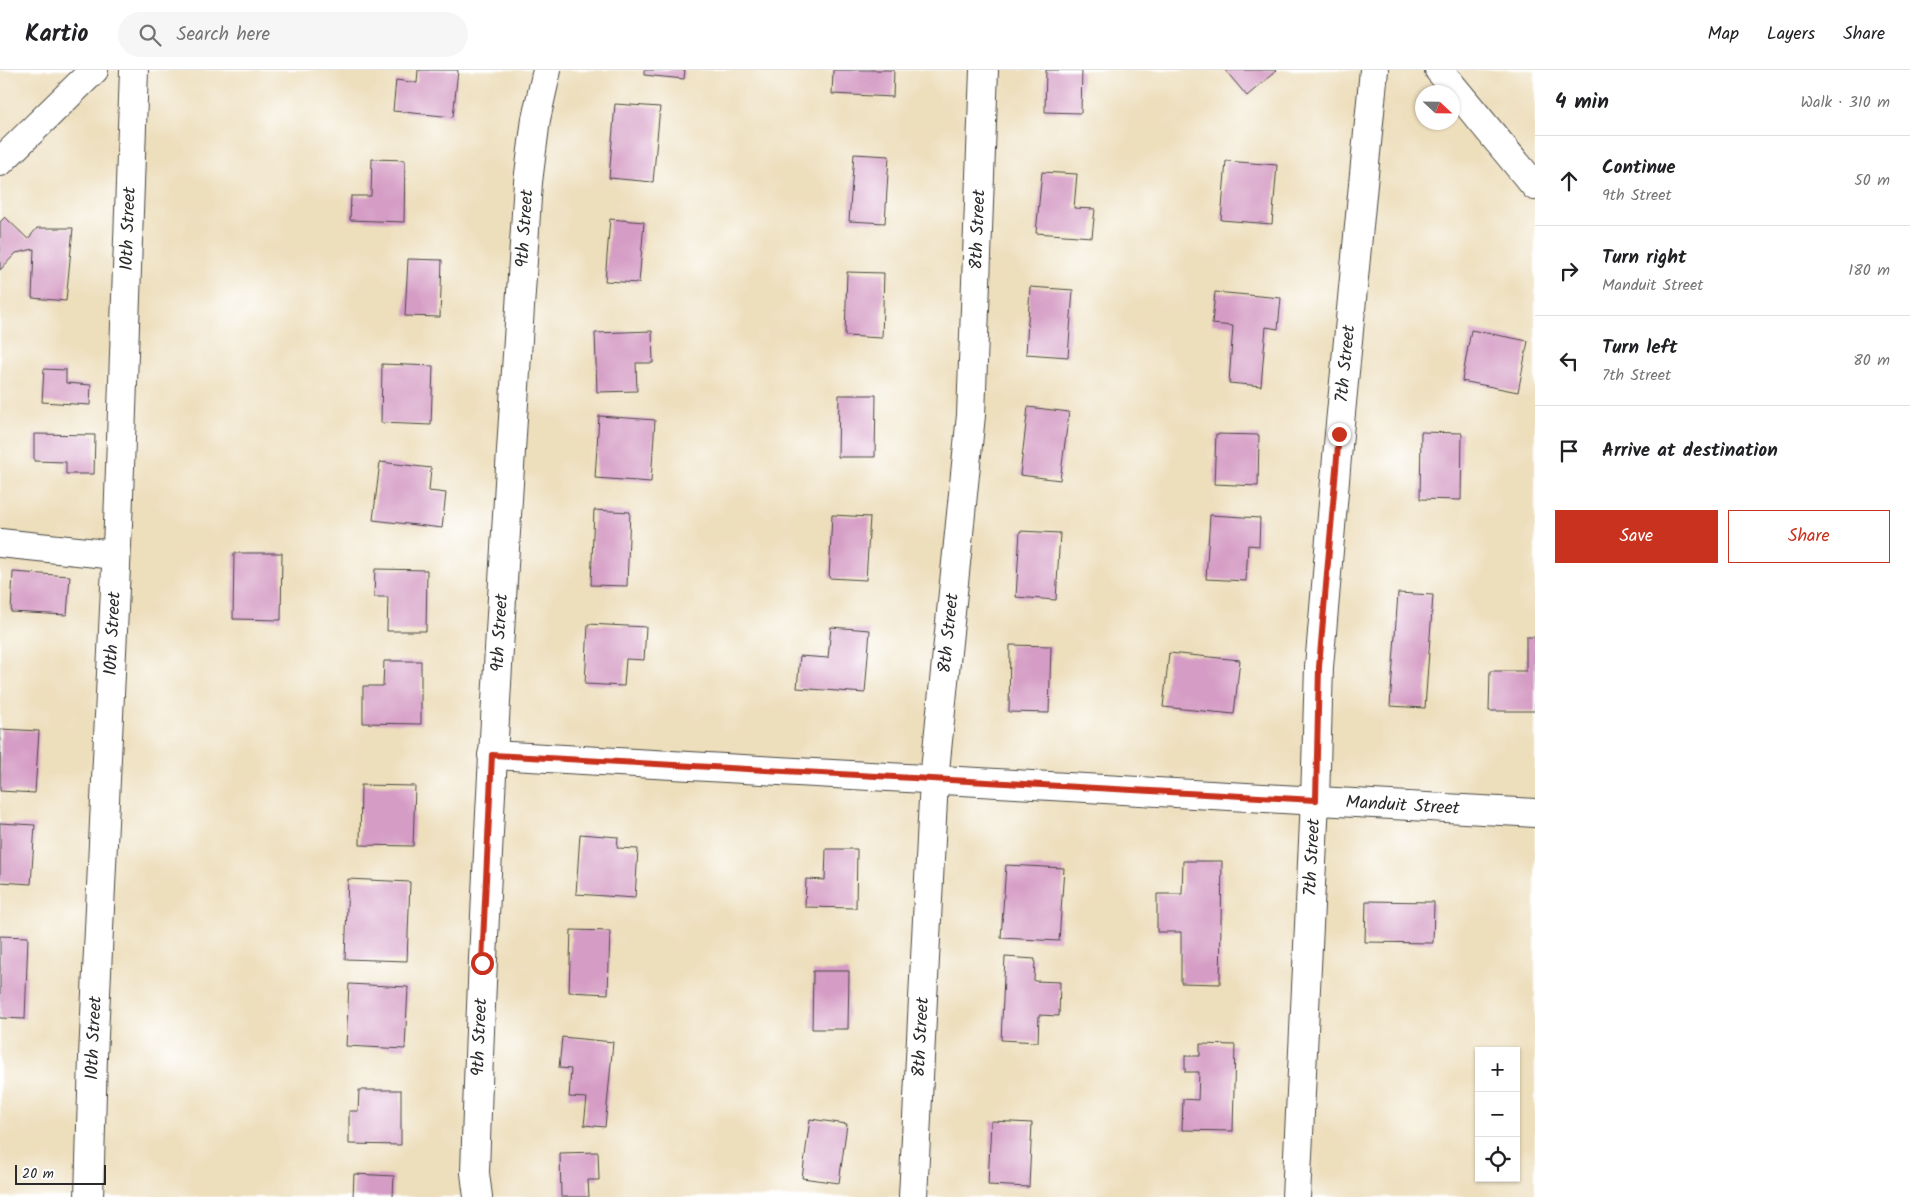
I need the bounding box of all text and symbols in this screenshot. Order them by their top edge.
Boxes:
search box [118,12,468,57]
text: Kartio [25,15,88,54]
text: Search here [176,20,270,50]
text: Map [1708,20,1739,49]
text: Layers [1767,20,1815,49]
text: Share [1843,20,1885,49]
icon: search [136,21,164,49]
north arrow [1415,85,1460,130]
text: 4 min [1555,86,1609,119]
text: Walk · 310 m [1801,90,1890,115]
text: Continue [1602,153,1675,183]
icon: ahead [1555,167,1583,195]
text: 50 m [1854,168,1890,193]
text: 9th Street [1602,183,1672,208]
street label: 10th Street [112,185,144,271]
street label: 9th Street [508,188,542,269]
street label: 8th Street [962,188,994,270]
text: Turn right [1602,243,1687,273]
icon: right [1555,257,1583,285]
text: 180 m [1848,258,1890,283]
text: Manduit Street [1602,273,1703,298]
street label: 7th Street [1328,323,1364,404]
text: Turn left [1602,333,1677,363]
icon: left [1555,347,1583,375]
text: 80 m [1853,348,1890,373]
text: 7th Street [1602,363,1671,388]
route end [1328,423,1351,446]
text: Arrive at destination [1602,436,1778,466]
icon: arrive [1555,437,1583,465]
button: Save [1555,510,1718,563]
button: Share [1728,510,1890,563]
street label: 10th Street [96,590,129,676]
street label: 8th Street [930,591,967,675]
street label: 9th Street [483,592,517,673]
street label: Manduit Street [1345,788,1461,823]
street label: 7th Street [1296,817,1329,897]
route start [471,952,494,975]
street label: 10th Street [78,994,110,1081]
street label: 8th Street [905,995,938,1078]
street label: 9th Street [464,997,496,1077]
map controls [1475,1047,1520,1182]
button: + [1475,1047,1520,1092]
button: − [1475,1092,1520,1137]
button: locate [1475,1137,1520,1182]
scale bar [15,1162,106,1185]
text: 20 m [22,1163,54,1185]

